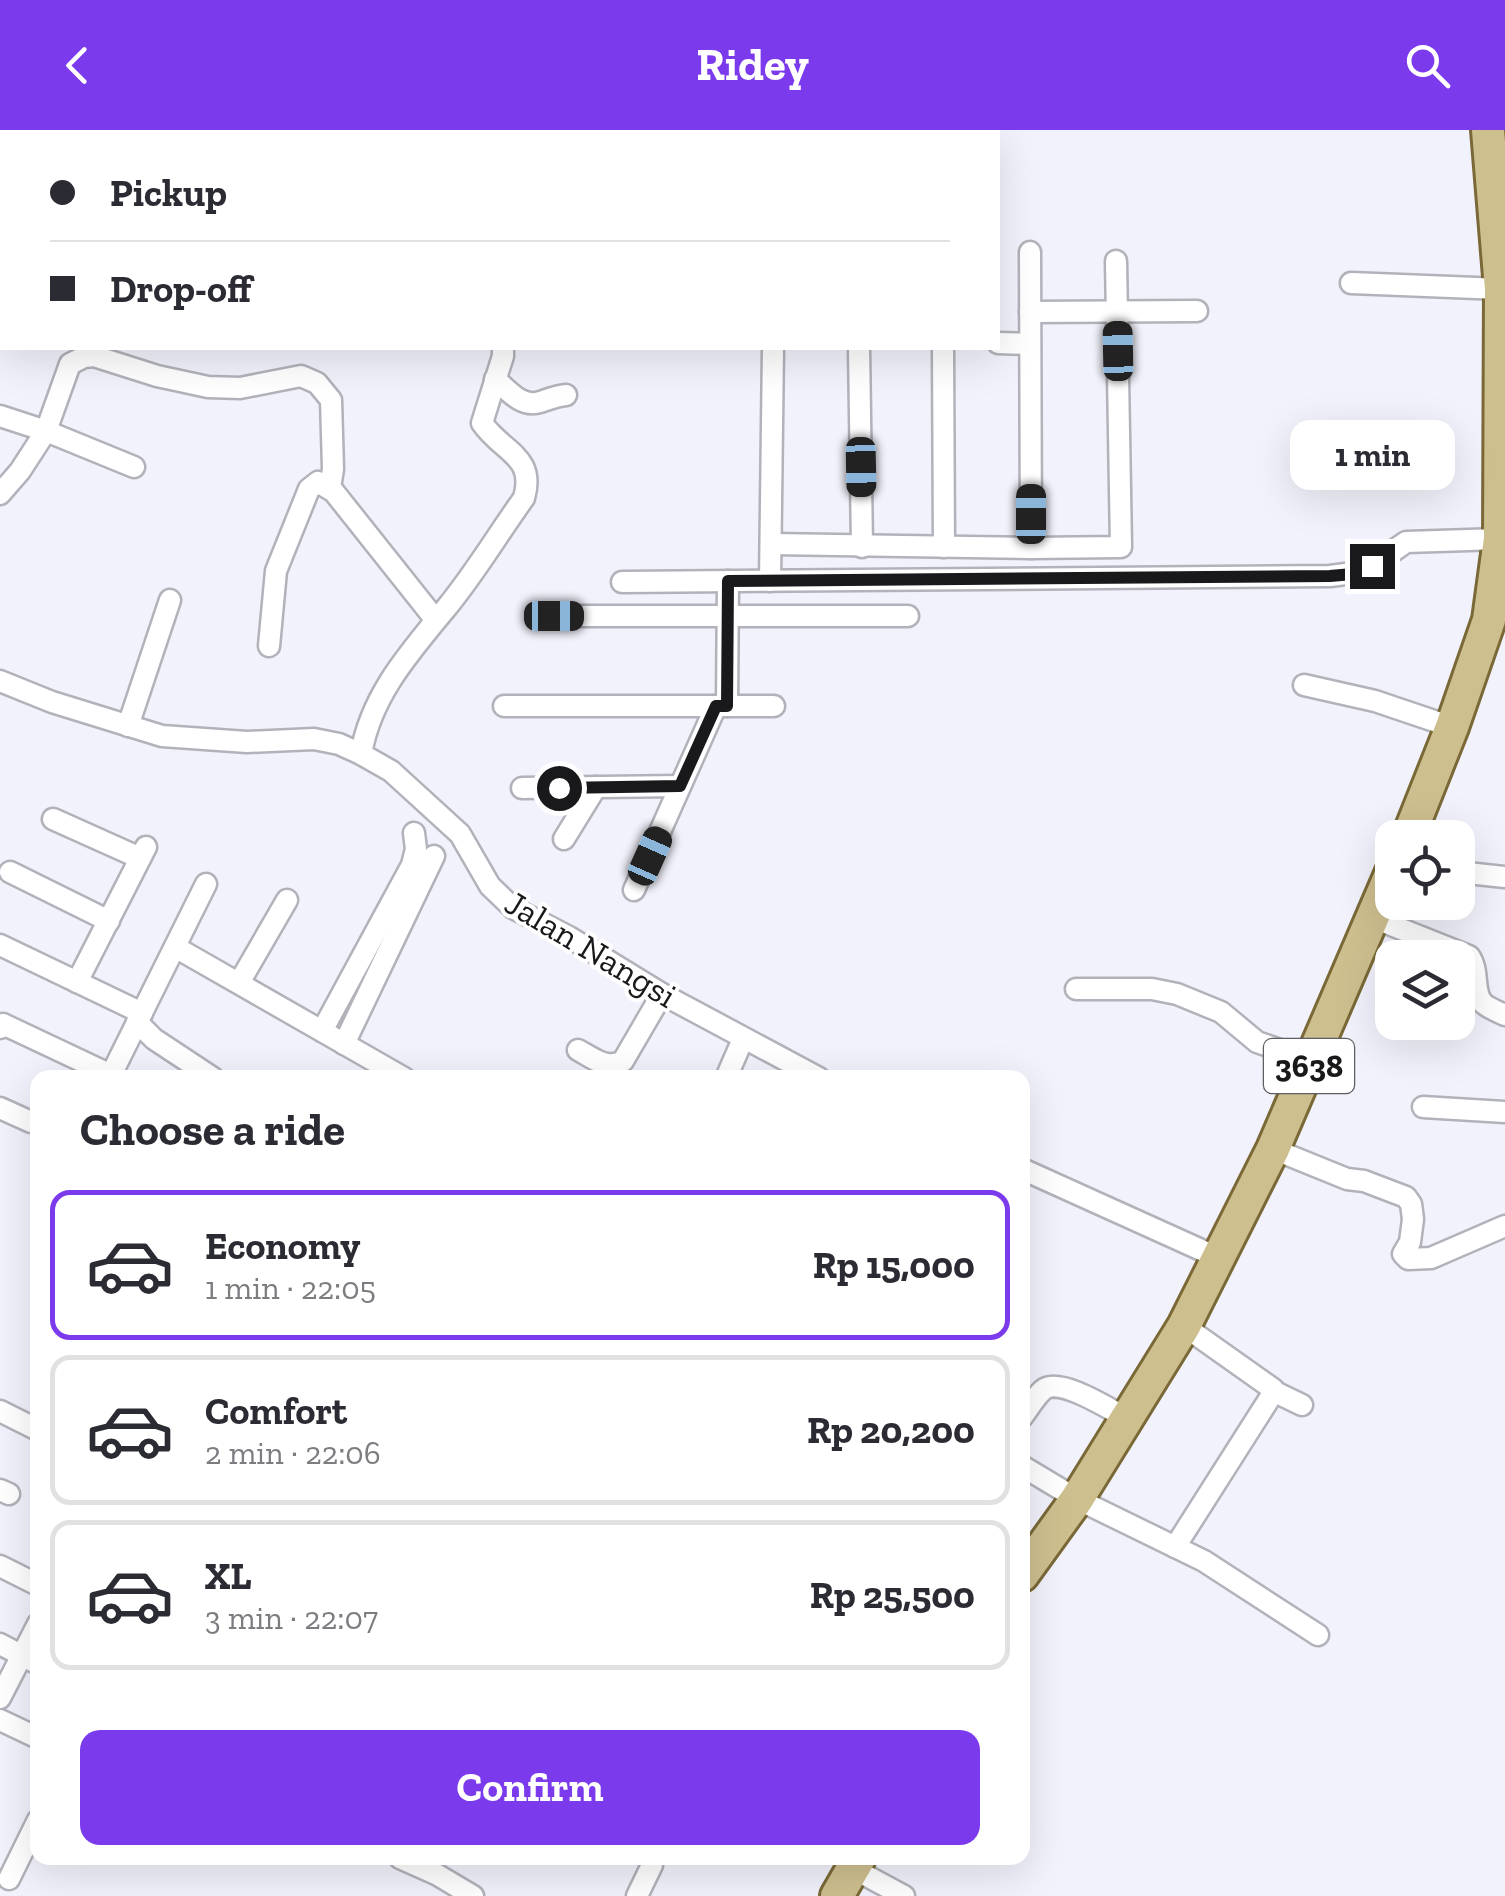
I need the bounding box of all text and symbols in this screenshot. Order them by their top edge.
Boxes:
icon: back [50,38,105,93]
text: Ridey [696,38,809,92]
icon: search [1400,38,1455,93]
text: Pickup [110,170,227,216]
text: Drop-off [110,266,251,312]
car [1102,321,1134,381]
callout: 1 min [1290,421,1454,491]
text: 1 min [1335,436,1410,474]
car [845,437,877,497]
car [1016,484,1046,544]
route end [1350,544,1395,589]
car [524,601,584,631]
route start [537,766,582,811]
map controls [1375,820,1475,1040]
button: locate [1375,820,1475,920]
car [624,822,676,890]
street label: Jalan Nangsi [498,881,684,1017]
button: layers [1375,940,1475,1040]
road number: 3638 [1264,1039,1354,1093]
text: Choose a ride [80,1103,345,1157]
icon: car [85,1220,175,1310]
text: Economy [205,1223,360,1269]
text: Rp 15,000 [813,1242,975,1288]
text: 1 min · 22:05 [205,1269,376,1307]
icon: car [85,1385,175,1475]
text: Comfort [205,1388,347,1434]
text: Rp 20,200 [807,1407,975,1453]
text: 2 min · 22:06 [205,1434,381,1472]
icon: car [85,1550,175,1640]
text: XL [205,1553,252,1599]
text: Rp 25,500 [810,1572,975,1618]
text: 3 min · 22:07 [205,1599,378,1637]
button: Confirm [80,1730,980,1845]

